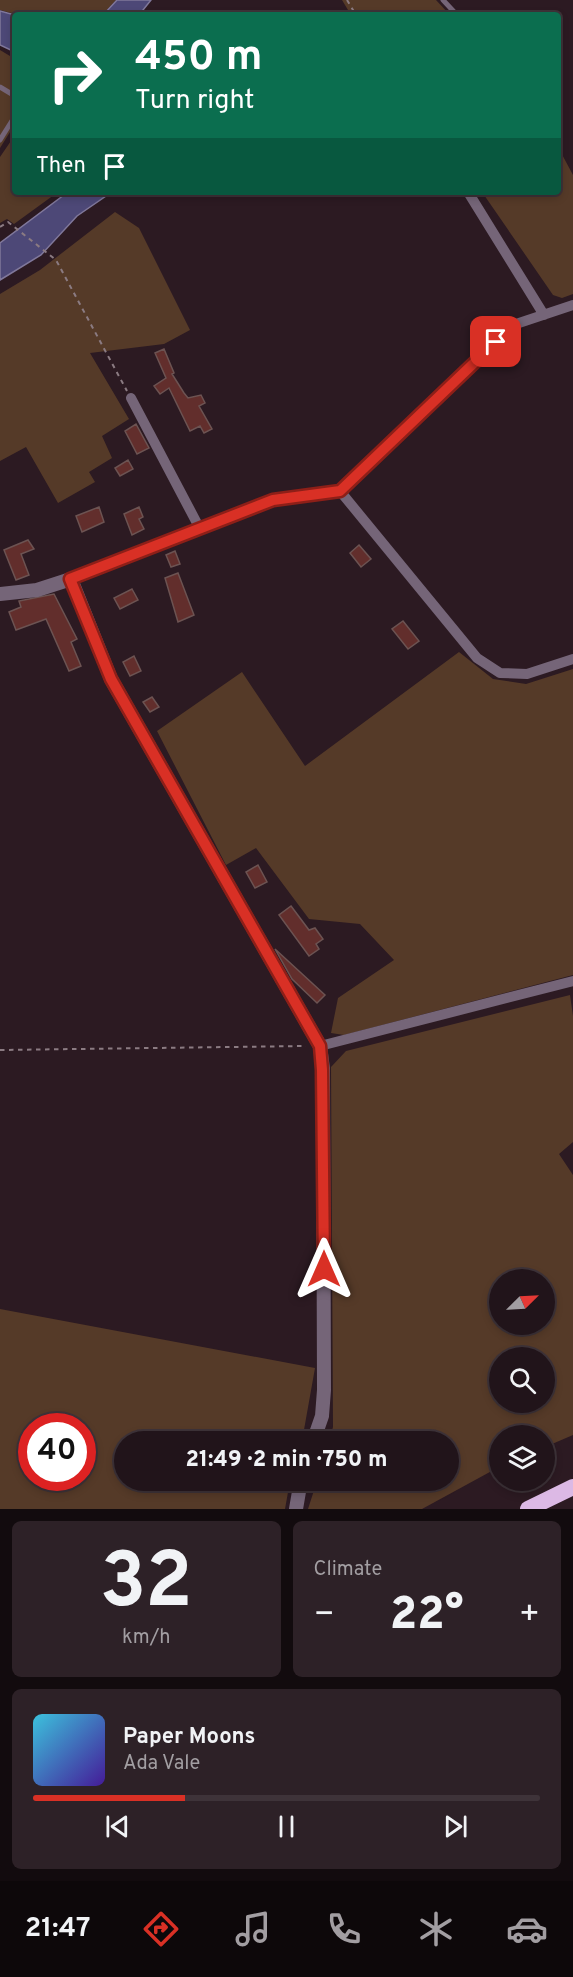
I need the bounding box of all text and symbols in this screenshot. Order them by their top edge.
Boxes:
text: 450 m [135,32,262,85]
icon: right [36,36,114,114]
text: Turn right [135,84,254,118]
icon: arrive [98,150,131,183]
text: Then [36,153,86,180]
pin [470,316,521,367]
icon: arrive [479,325,512,358]
position arrow [292,1237,356,1301]
north arrow [489,1269,555,1335]
map controls [489,1269,555,1491]
button: search [489,1347,555,1413]
speed limit sign: 40 [18,1413,96,1491]
button: layers [489,1425,555,1491]
text: 21:49 · 2 min · 750 m [186,1447,387,1474]
text: 32 [100,1536,193,1635]
text: Climate [314,1557,382,1583]
text: 22° [390,1588,464,1645]
text: − [314,1595,335,1637]
text: + [519,1595,540,1637]
text: km/h [122,1625,171,1651]
text: Paper Moons [123,1724,255,1751]
text: Ada Vale [123,1751,200,1777]
icon: previous [101,1810,134,1843]
icon: pause [270,1810,303,1843]
icon: next [439,1810,472,1843]
icon: directions [140,1908,182,1950]
icon: music [232,1908,274,1950]
icon: phone [323,1908,365,1950]
icon: climate [415,1908,457,1950]
icon: car [506,1908,548,1950]
text: 21:47 [25,1912,90,1946]

